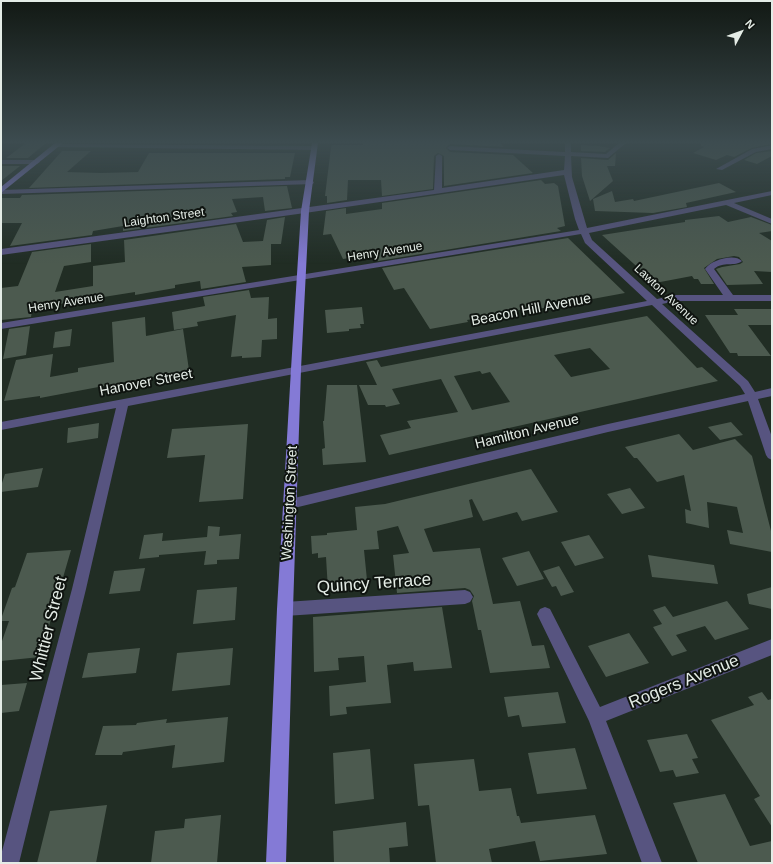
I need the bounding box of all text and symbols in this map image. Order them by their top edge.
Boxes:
north arrow [721,12,761,52]
text: N [743,17,757,31]
street label: Laighton Street [123,205,205,231]
street label: Henry Avenue [346,239,424,265]
street label: Lawton Avenue [631,262,701,328]
street label: Henry Avenue [27,290,105,316]
street label: Beacon Hill Avenue [470,290,592,330]
street label: Hanover Street [98,366,194,400]
street label: Hamilton Avenue [473,411,581,453]
street label: Washington Street [279,445,301,561]
street label: Quincy Terrace [316,570,432,598]
street label: Whittier Street [26,574,72,684]
street label: Rogers Avenue [626,651,742,713]

